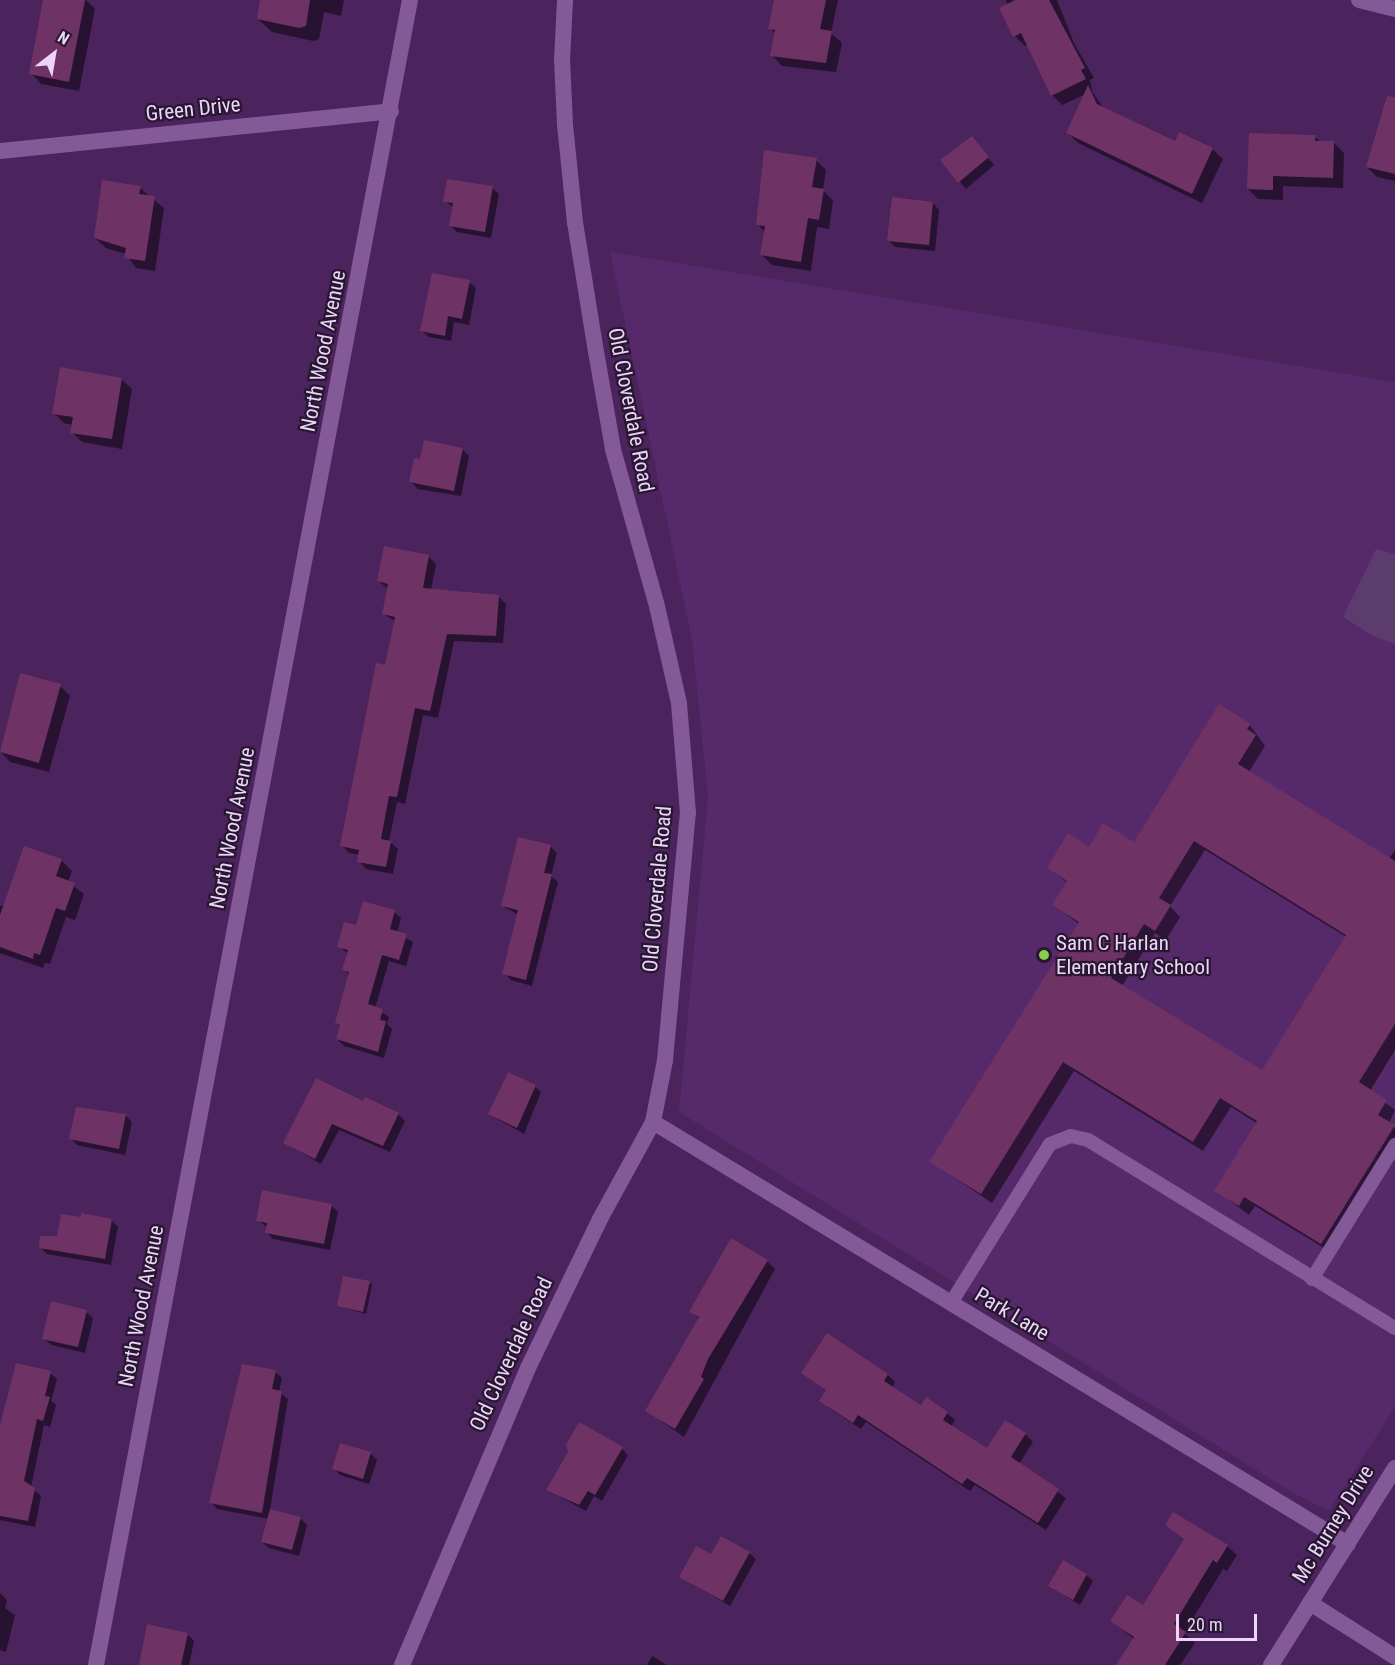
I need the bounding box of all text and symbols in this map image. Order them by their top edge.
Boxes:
north arrow [24,24,84,84]
text: N [54,27,73,49]
street label: Green Drive [144,91,242,127]
street label: North Wood Avenue [295,268,351,434]
street label: Old Cloverdale Road [603,326,659,494]
street label: North Wood Avenue [204,745,260,911]
street label: Old Cloverdale Road [637,805,677,973]
place label: Sam C Harlan Elementary School [1056,930,1210,980]
marker: Sam C Harlan Elementary School [1037,948,1051,962]
street label: North Wood Avenue [113,1223,169,1389]
street label: Old Cloverdale Road [464,1273,558,1435]
street label: Park Lane [970,1282,1054,1346]
street label: Mc Burney Drive [1287,1461,1379,1587]
scale bar [1179,1602,1260,1640]
text: 20 m [1187,1614,1222,1635]

